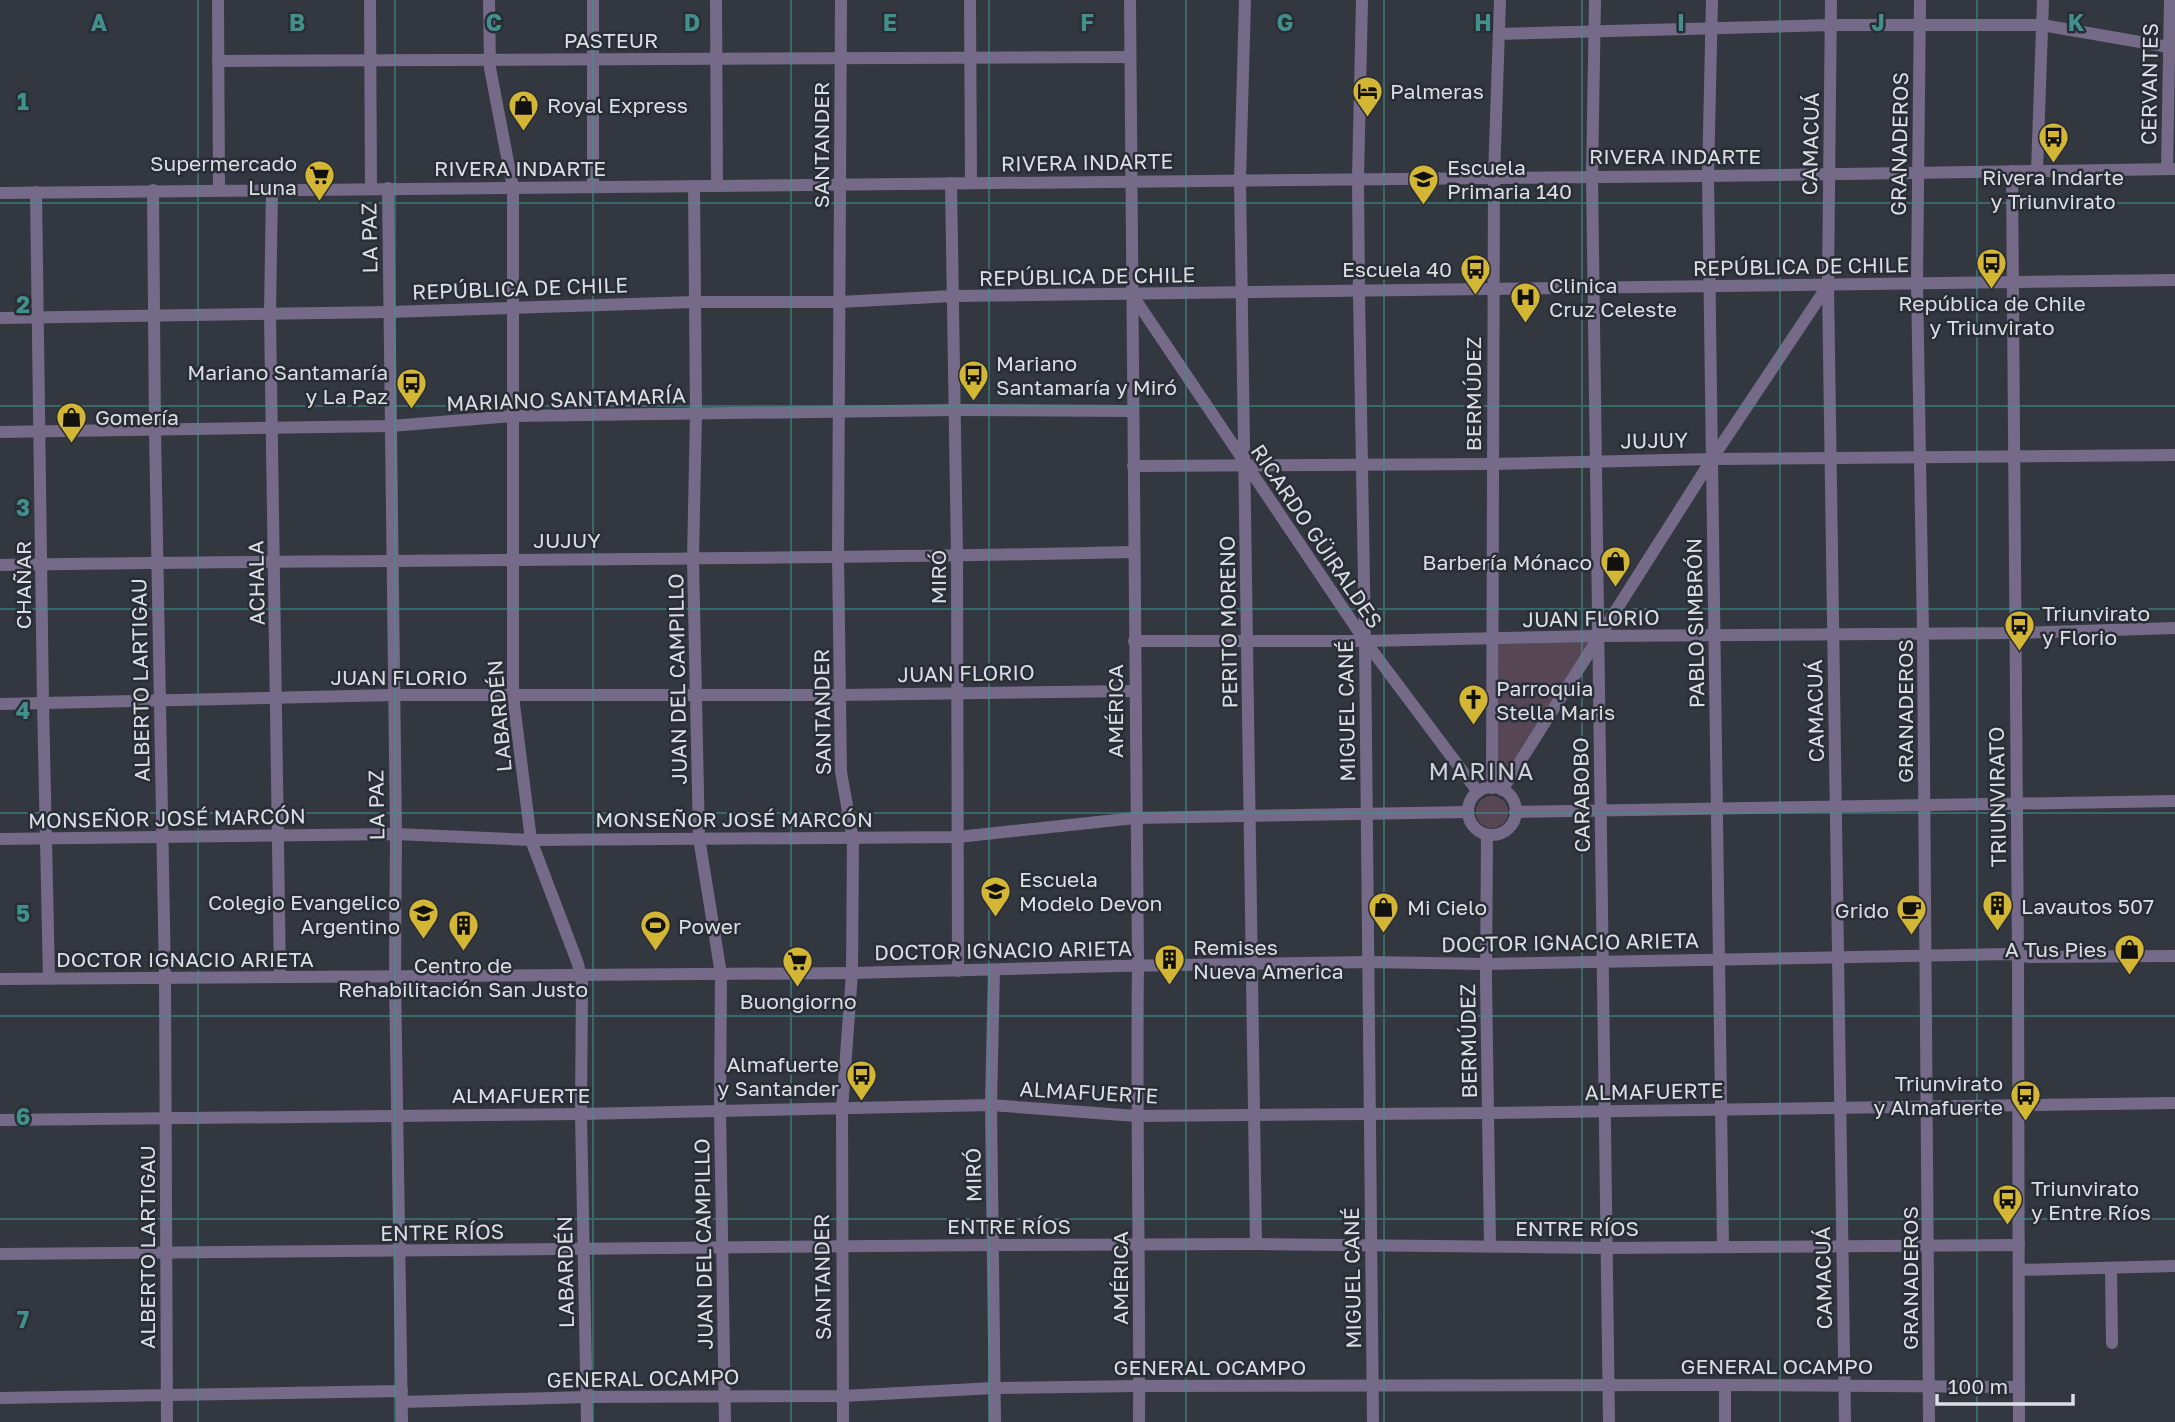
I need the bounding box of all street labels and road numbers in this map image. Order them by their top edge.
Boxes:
street label: CERVANTES [2135,23,2163,145]
street label: PASTEUR [564,27,658,53]
street label: GRANADEROS [1885,72,1913,216]
street label: SANTANDER [808,82,834,208]
street label: CAMACUÁ [1796,92,1824,196]
street label: RIVERA INDARTE [1589,143,1761,169]
street label: RIVERA INDARTE [1001,147,1173,177]
street label: RIVERA INDARTE [434,155,606,181]
street label: LA PAZ [355,202,383,274]
street label: REPÚBLICA DE CHILE [1693,251,1909,281]
street label: REPÚBLICA DE CHILE [979,261,1195,291]
street label: REPÚBLICA DE CHILE [411,271,629,305]
street label: BERMÚDEZ [1460,337,1486,451]
street label: MARIANO SANTAMARÍA [446,382,686,416]
street label: JUJUY [1620,426,1688,454]
street label: RICARDO GÜIRALDES [1246,439,1388,633]
street label: JUJUY [533,527,601,553]
street label: PERITO MORENO [1213,535,1243,709]
street label: PABLO SIMBRÓN [1681,538,1709,708]
street label: ACHALA [242,540,270,626]
street label: CHAÑAR [10,541,36,629]
street label: MIRÓ [925,550,951,604]
street label: JUAN DEL CAMPILLO [662,573,692,785]
street label: ALBERTO LARTIGAU [125,578,155,782]
street label: JUAN FLORIO [1522,604,1660,632]
street label: GRANADEROS [1892,639,1918,783]
street label: MIGUEL CANÉ [1332,640,1360,782]
street label: SANTANDER [808,649,836,775]
street label: LABARDÉN [481,659,517,773]
street label: JUAN FLORIO [897,659,1035,687]
street label: CAMACUÁ [1801,659,1829,763]
street label: JUAN FLORIO [330,664,468,690]
street label: AMÉRICA [1102,664,1128,758]
street label: TRIUNVIRATO [1983,726,2011,868]
street label: CARABOBO [1567,737,1595,853]
street label: LA PAZ [362,769,390,841]
street label: MONSEÑOR JOSÉ MARCÓN [28,803,306,833]
street label: MONSEÑOR JOSÉ MARCÓN [595,806,873,832]
street label: DOCTOR IGNACIO ARIETA [1441,927,1699,957]
street label: DOCTOR IGNACIO ARIETA [874,935,1132,965]
street label: DOCTOR IGNACIO ARIETA [56,946,314,972]
street label: BERMÚDEZ [1454,983,1482,1099]
street label: ALMAFUERTE [1019,1075,1159,1109]
street label: ALMAFUERTE [1584,1077,1724,1105]
street label: ALMAFUERTE [452,1082,590,1108]
street label: JUAN DEL CAMPILLO [688,1138,718,1350]
street label: ALBERTO LARTIGAU [134,1145,160,1349]
street label: MIRÓ [960,1148,986,1202]
street label: GRANADEROS [1897,1206,1923,1350]
street label: MIGUEL CANÉ [1338,1207,1366,1349]
street label: ENTRE RÍOS [947,1213,1071,1239]
street label: SANTANDER [808,1214,836,1340]
street label: ENTRE RÍOS [1515,1215,1639,1241]
street label: LABARDÉN [551,1216,579,1328]
street label: ENTRE RÍOS [380,1218,504,1246]
street label: CAMACUÁ [1809,1226,1837,1330]
street label: AMÉRICA [1107,1231,1133,1325]
street label: GENERAL OCAMPO [1681,1353,1873,1379]
street label: GENERAL OCAMPO [1114,1354,1306,1380]
street label: GENERAL OCAMPO [546,1363,740,1393]

